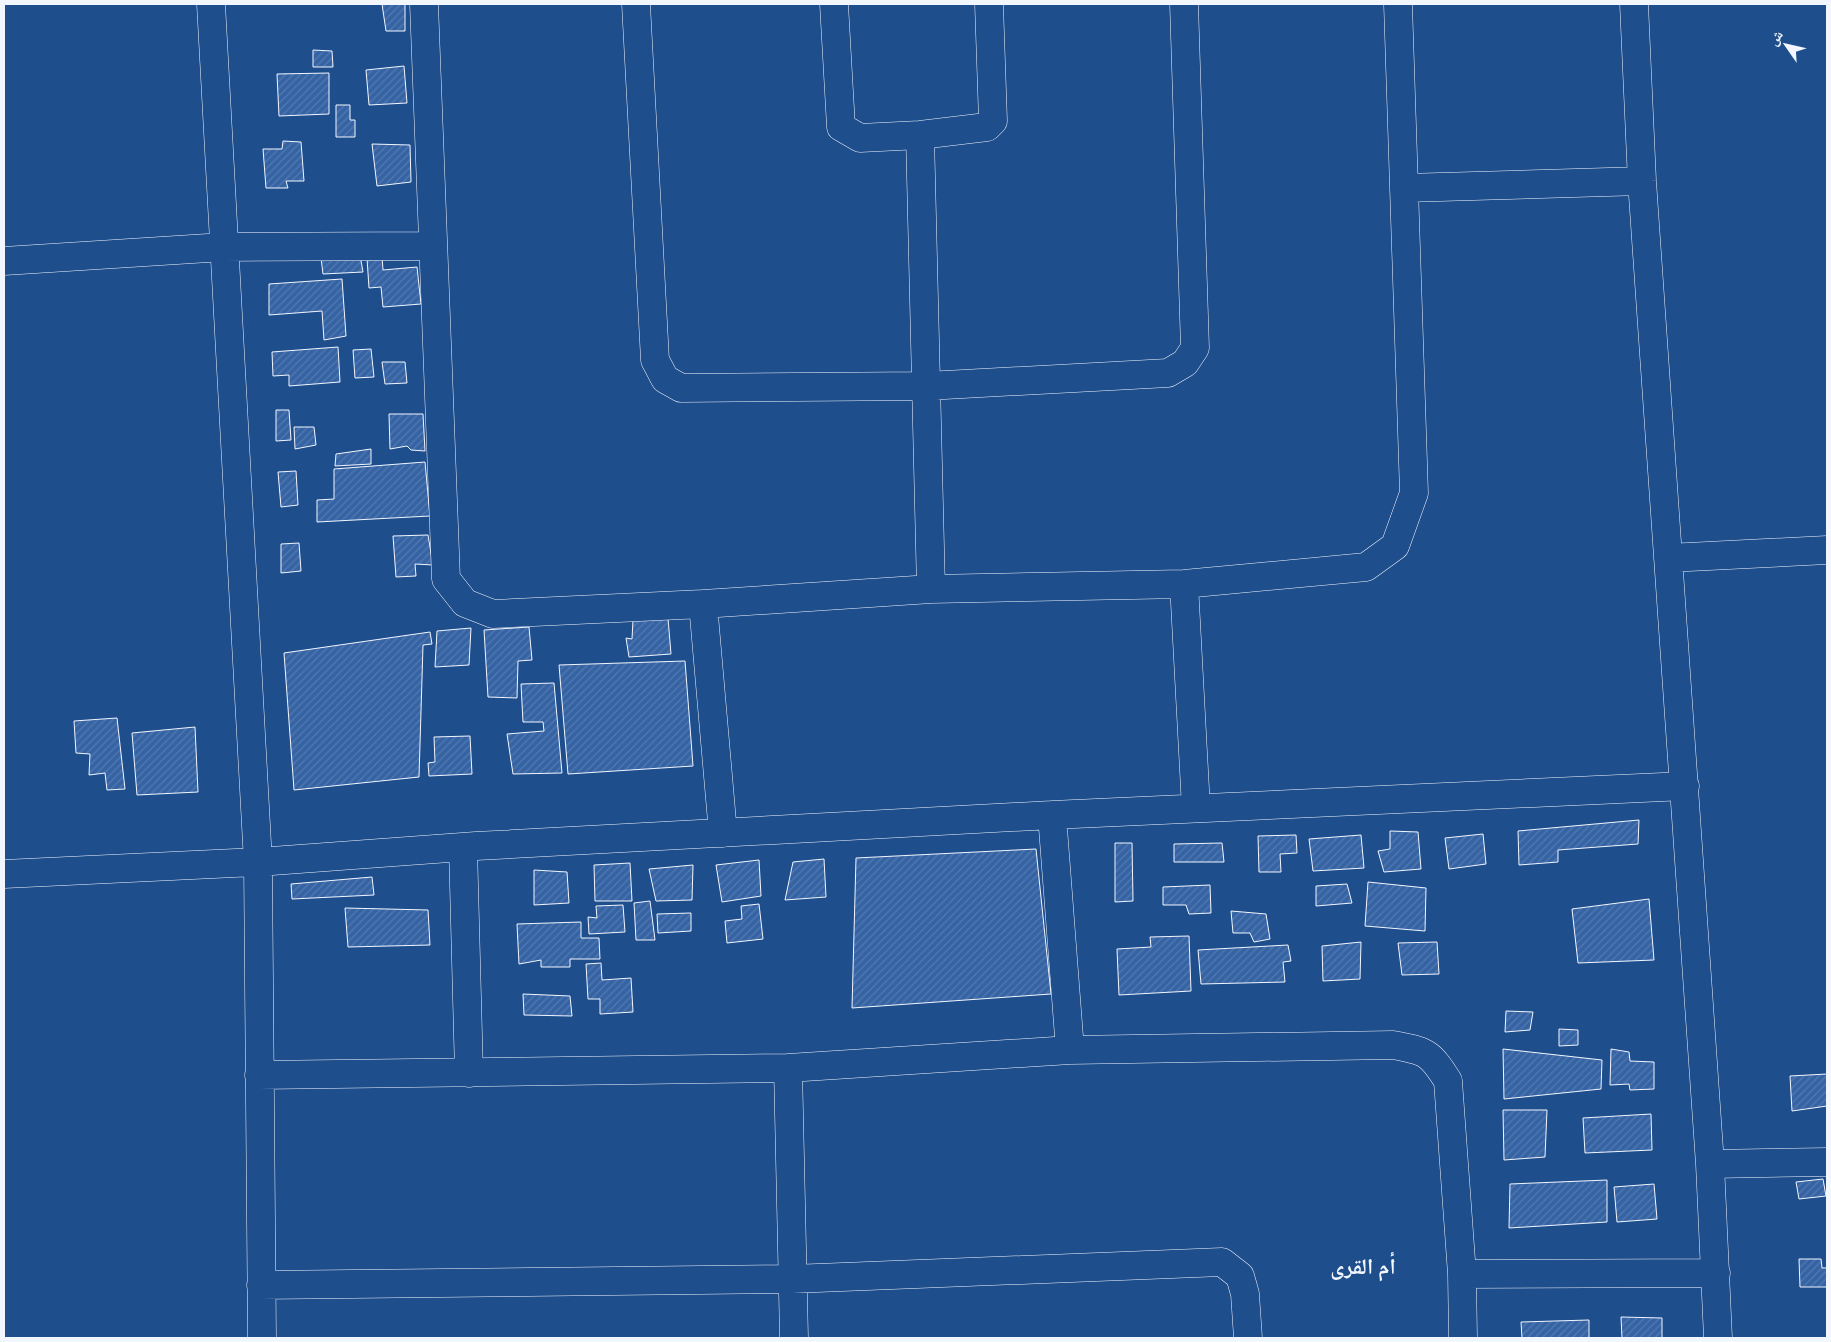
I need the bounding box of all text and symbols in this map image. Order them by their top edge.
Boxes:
north arrow [1761,20,1811,70]
text: ش [1764,27,1787,49]
district label: أم القرى [1330,1251,1396,1282]

